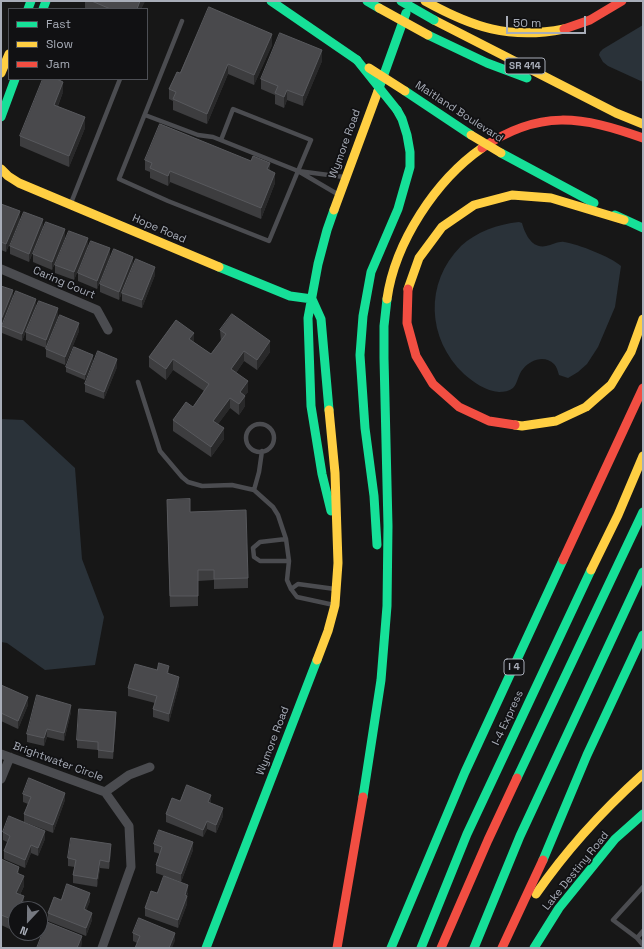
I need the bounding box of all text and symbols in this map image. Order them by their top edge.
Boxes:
legend [8,8,148,80]
scale bar [508,8,588,34]
text: 50 m [513,15,541,31]
text: Fast [46,16,71,32]
text: Slow [46,36,73,52]
text: Jam [46,56,70,72]
road number: SR 414 [505,58,545,74]
street label: Maitland Boulevard [413,79,505,145]
street label: Wymore Road [326,108,364,180]
street label: Hope Road [130,212,188,246]
street label: Caring Court [31,264,97,302]
road number: I 4 [504,659,524,675]
street label: I-4 Express [489,688,527,748]
street label: Wymore Road [254,705,292,777]
street label: Brightwater Circle [11,739,105,785]
street label: Lake Destiny Road [540,829,612,913]
north arrow [8,901,48,941]
text: N [18,923,30,939]

